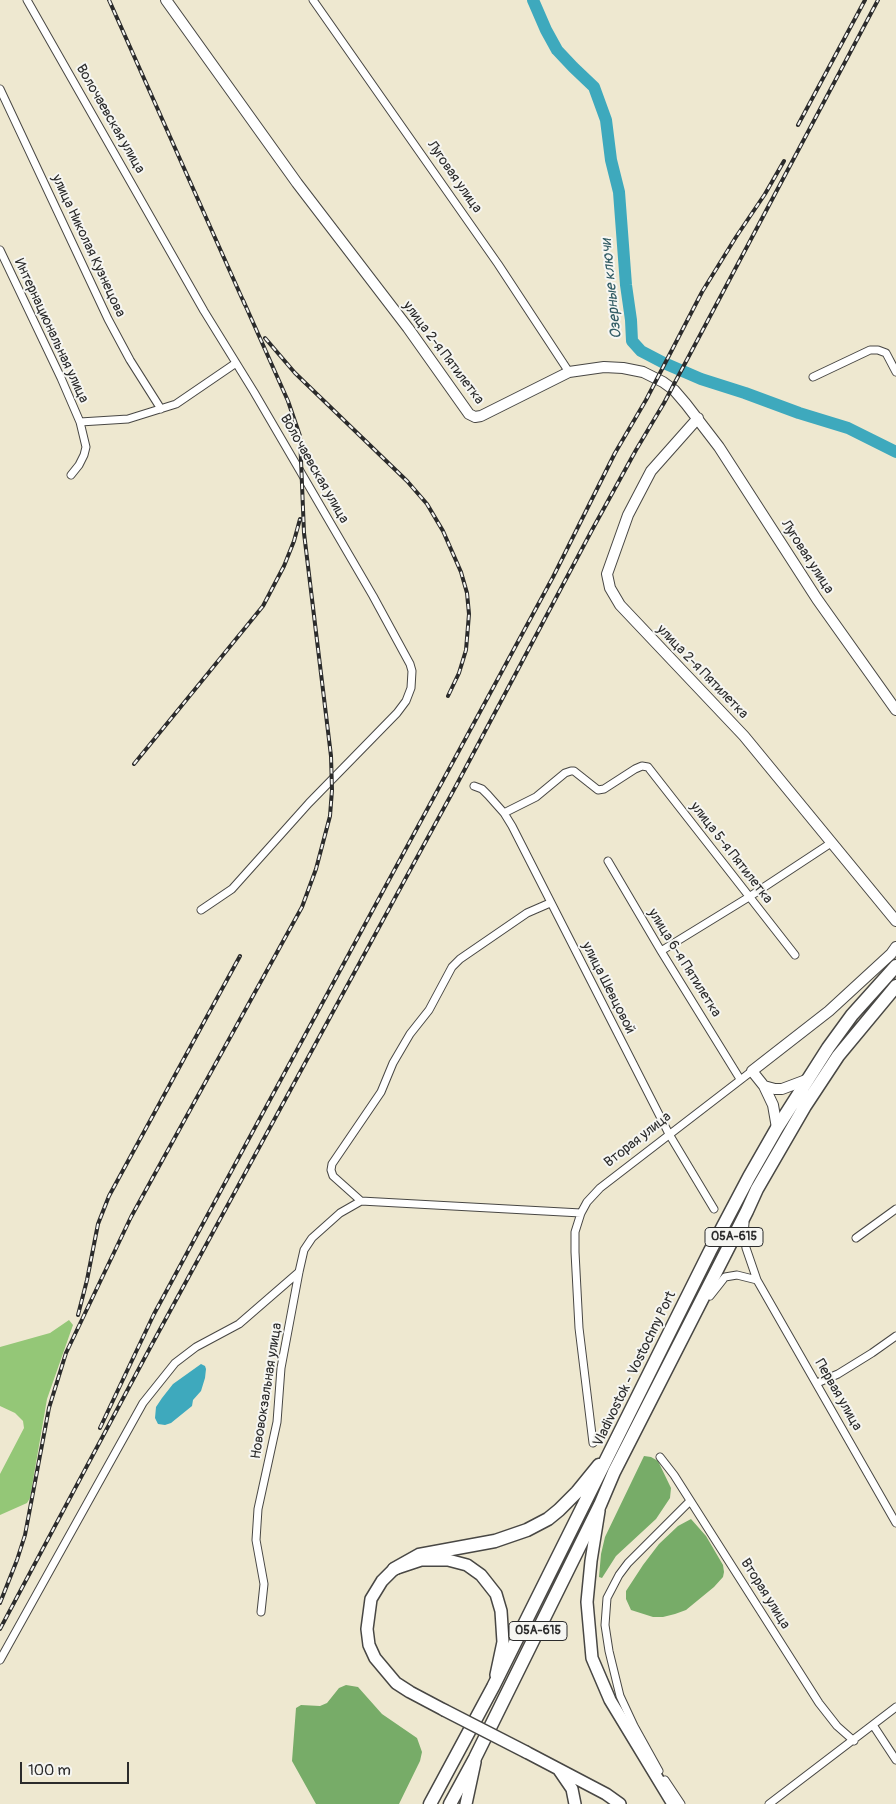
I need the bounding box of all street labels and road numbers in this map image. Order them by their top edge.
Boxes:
street label: Волочаевская улица [72,62,148,176]
street label: Луговая улица [423,138,485,216]
street label: улица Николая Кузнецова [48,172,128,320]
street label: Интернациональная улица [10,256,92,406]
street label: улица 2-я Пятилетка [399,298,487,408]
street label: Волочаевская улица [276,412,352,526]
street label: Луговая улица [777,517,837,597]
street label: улица 2-я Пятилетка [653,621,751,723]
street label: улица 5-я Пятилетка [686,799,776,907]
street label: улица 6-я Пятилетка [644,906,724,1020]
street label: улица Шевцовой [578,939,638,1037]
street label: Вторая улица [601,1109,675,1171]
road number: 05А-615 [705,1228,763,1246]
street label: Vladivostok - Vostochny Port [590,1289,680,1449]
street label: Нововокзальная улица [248,1322,286,1460]
street label: Первая улица [811,1356,865,1434]
street label: Вторая улица [737,1556,793,1632]
road number: 05А-615 [509,1622,567,1640]

